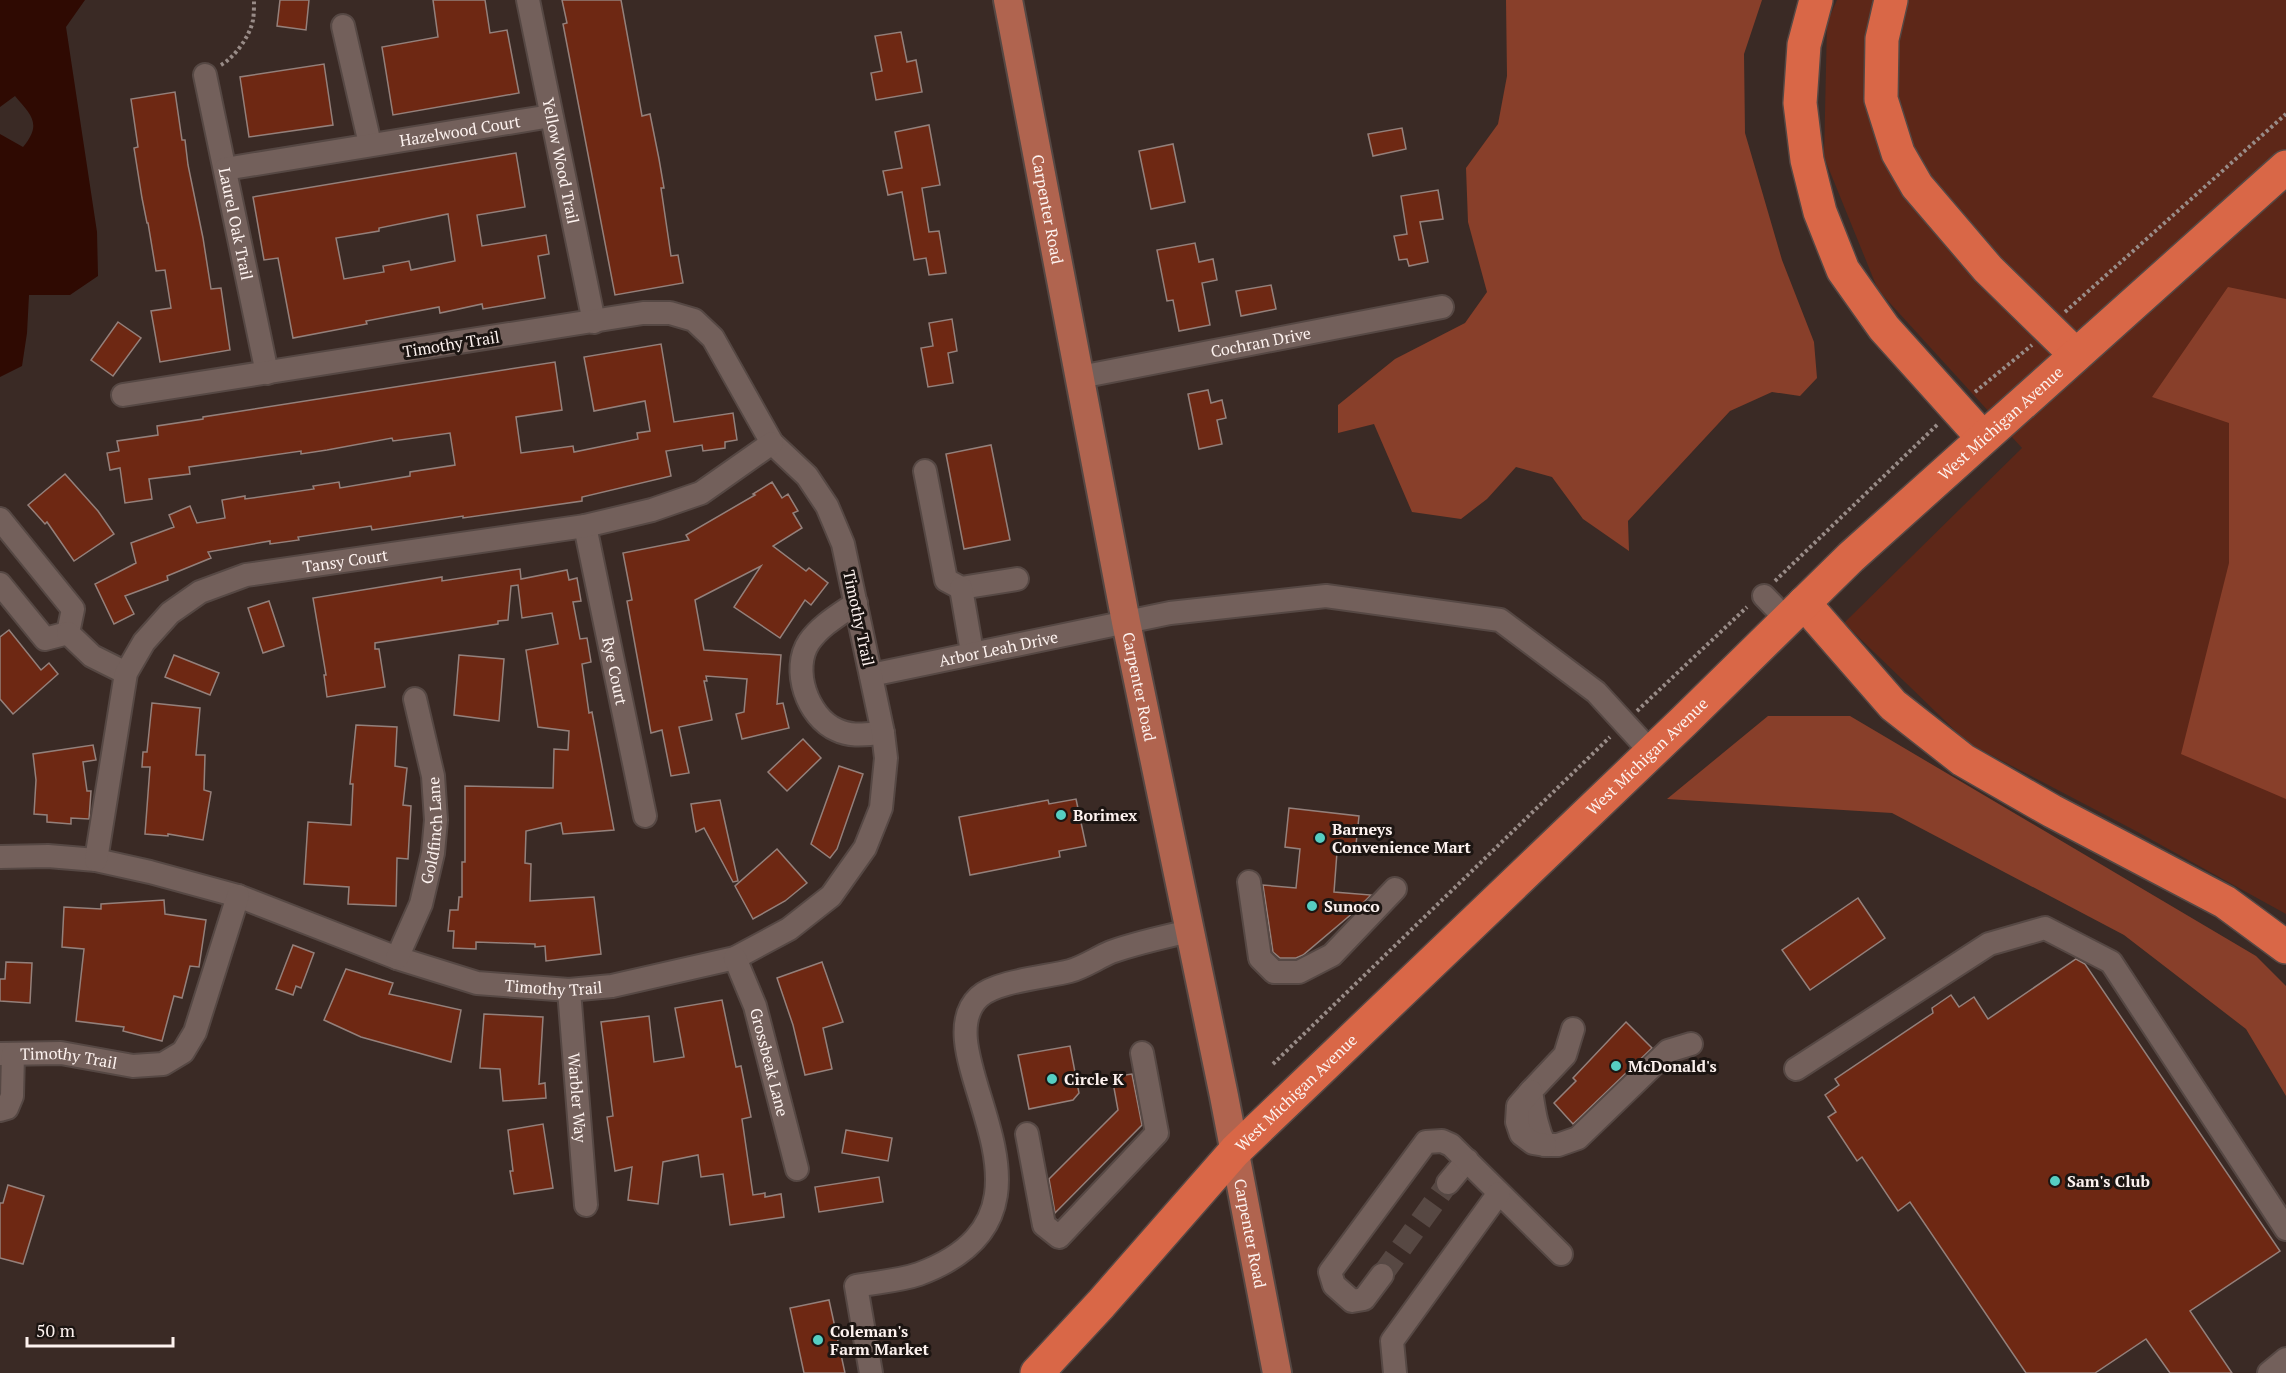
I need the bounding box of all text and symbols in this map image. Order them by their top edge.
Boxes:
street label: Yellow Wood Trail [537,95,585,226]
street label: Hazelwood Court [398,110,522,151]
street label: Carpenter Road [1027,153,1069,266]
street label: Laurel Oak Trail [214,166,258,282]
street label: Cochran Drive [1209,322,1313,363]
street label: Timothy Trail [401,325,501,363]
street label: West Michigan Avenue [1933,361,2068,485]
street label: Tansy Court [301,544,389,578]
street label: Timothy Trail [838,568,880,668]
street label: Arbor Leah Drive [937,626,1060,672]
street label: Carpenter Road [1117,630,1161,743]
street label: Rye Court [597,635,633,707]
street label: West Michigan Avenue [1581,693,1713,820]
street label: Goldfinch Lane [415,776,447,886]
place label: Borimex [1073,804,1137,826]
marker: Borimex [1054,808,1068,822]
place label: Barneys Convenience Mart [1332,818,1471,858]
marker: Barneys Convenience Mart [1313,831,1327,845]
place label: Sunoco [1324,895,1380,917]
marker: Sunoco [1305,899,1319,913]
street label: Timothy Trail [504,974,604,1001]
street label: Grossbeak Lane [745,1005,794,1119]
street label: West Michigan Avenue [1230,1029,1362,1156]
street label: Timothy Trail [20,1042,119,1074]
street label: Warbler Way [563,1052,592,1144]
place label: McDonald's [1628,1055,1717,1077]
marker: McDonald's [1609,1059,1623,1073]
place label: Circle K [1064,1068,1125,1090]
marker: Circle K [1045,1072,1059,1086]
place label: Sam's Club [2067,1170,2150,1192]
marker: Sam's Club [2048,1174,2062,1188]
street label: Carpenter Road [1229,1177,1272,1290]
scale bar [27,1310,172,1348]
text: 50 m [36,1318,76,1342]
place label: Coleman's Farm Market [830,1320,929,1360]
marker: Coleman's Farm Market [811,1333,825,1347]

